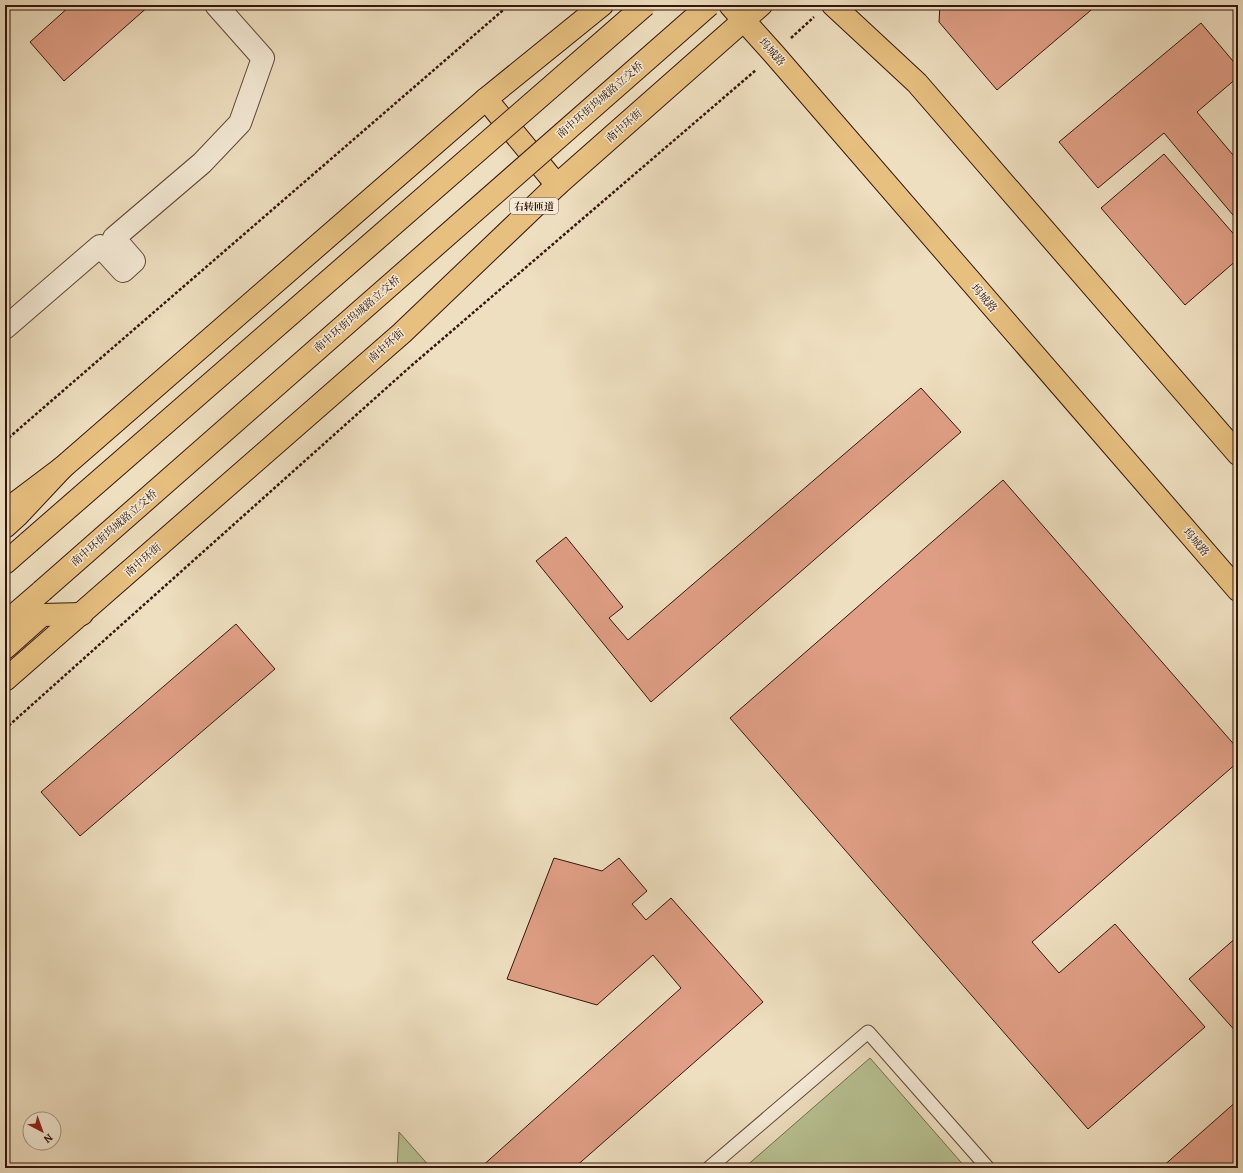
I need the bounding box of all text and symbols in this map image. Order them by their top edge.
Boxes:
street label: 坞城路 [755,35,789,69]
street label: 南中环街坞城路立交桥 [554,59,646,141]
street label: 南中环街 [603,107,645,145]
road number: 右转匝道 [510,198,558,214]
street label: 南中环街坞城路立交桥 [311,273,403,355]
street label: 坞城路 [968,281,1000,315]
street label: 南中环街 [365,326,407,366]
street label: 南中环街坞城路立交桥 [68,487,160,569]
street label: 坞城路 [1180,525,1212,559]
street label: 南中环街 [122,541,164,579]
north arrow [22,1111,62,1151]
text: N [40,1130,56,1146]

